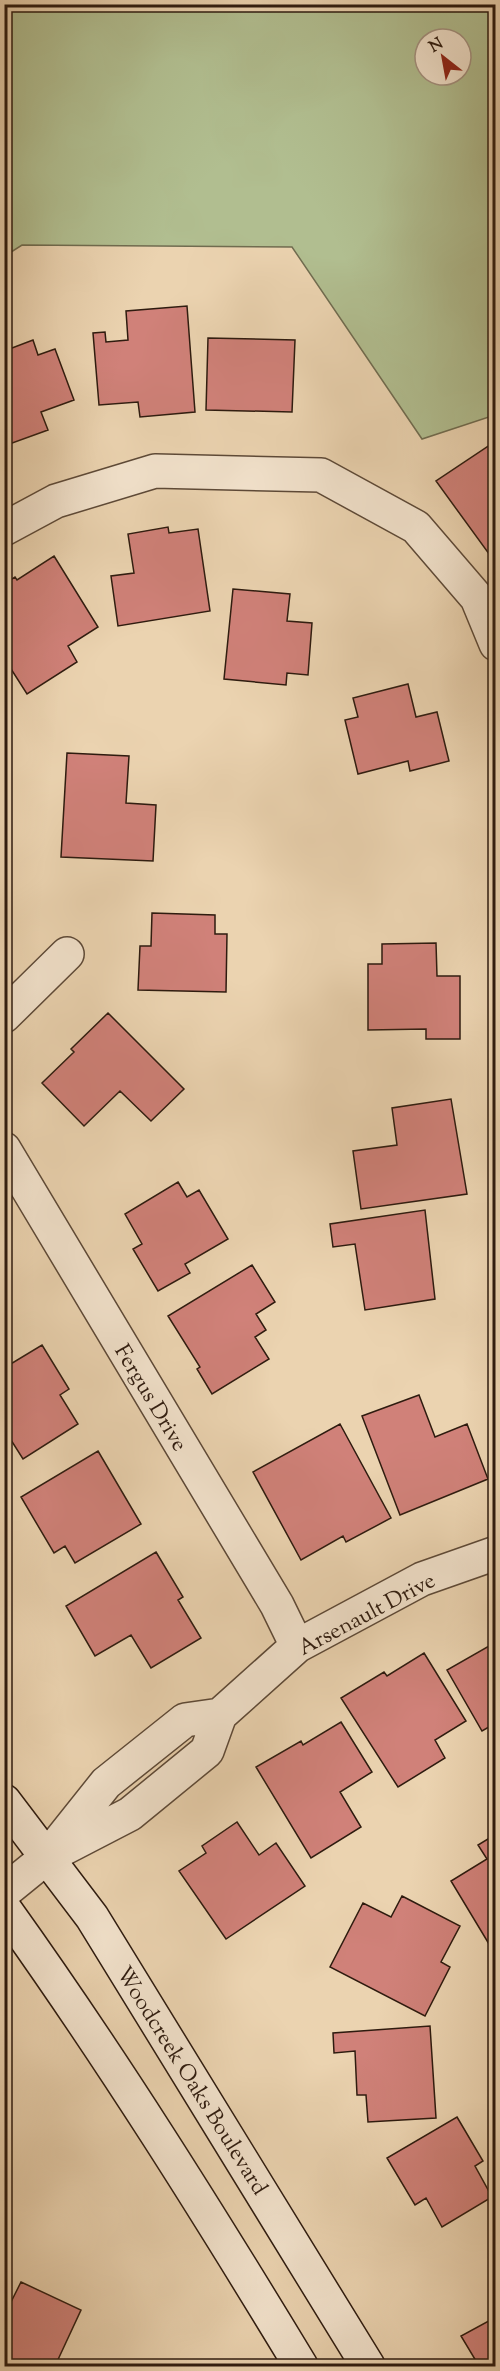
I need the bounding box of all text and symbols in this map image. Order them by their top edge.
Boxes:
north arrow [413,27,473,87]
text: N [425,33,448,59]
street label: Fergus Drive [105,1339,194,1458]
street label: Arsenault Drive [293,1566,442,1665]
street label: Woodcreek Oaks Boulevard [107,1961,274,2202]

